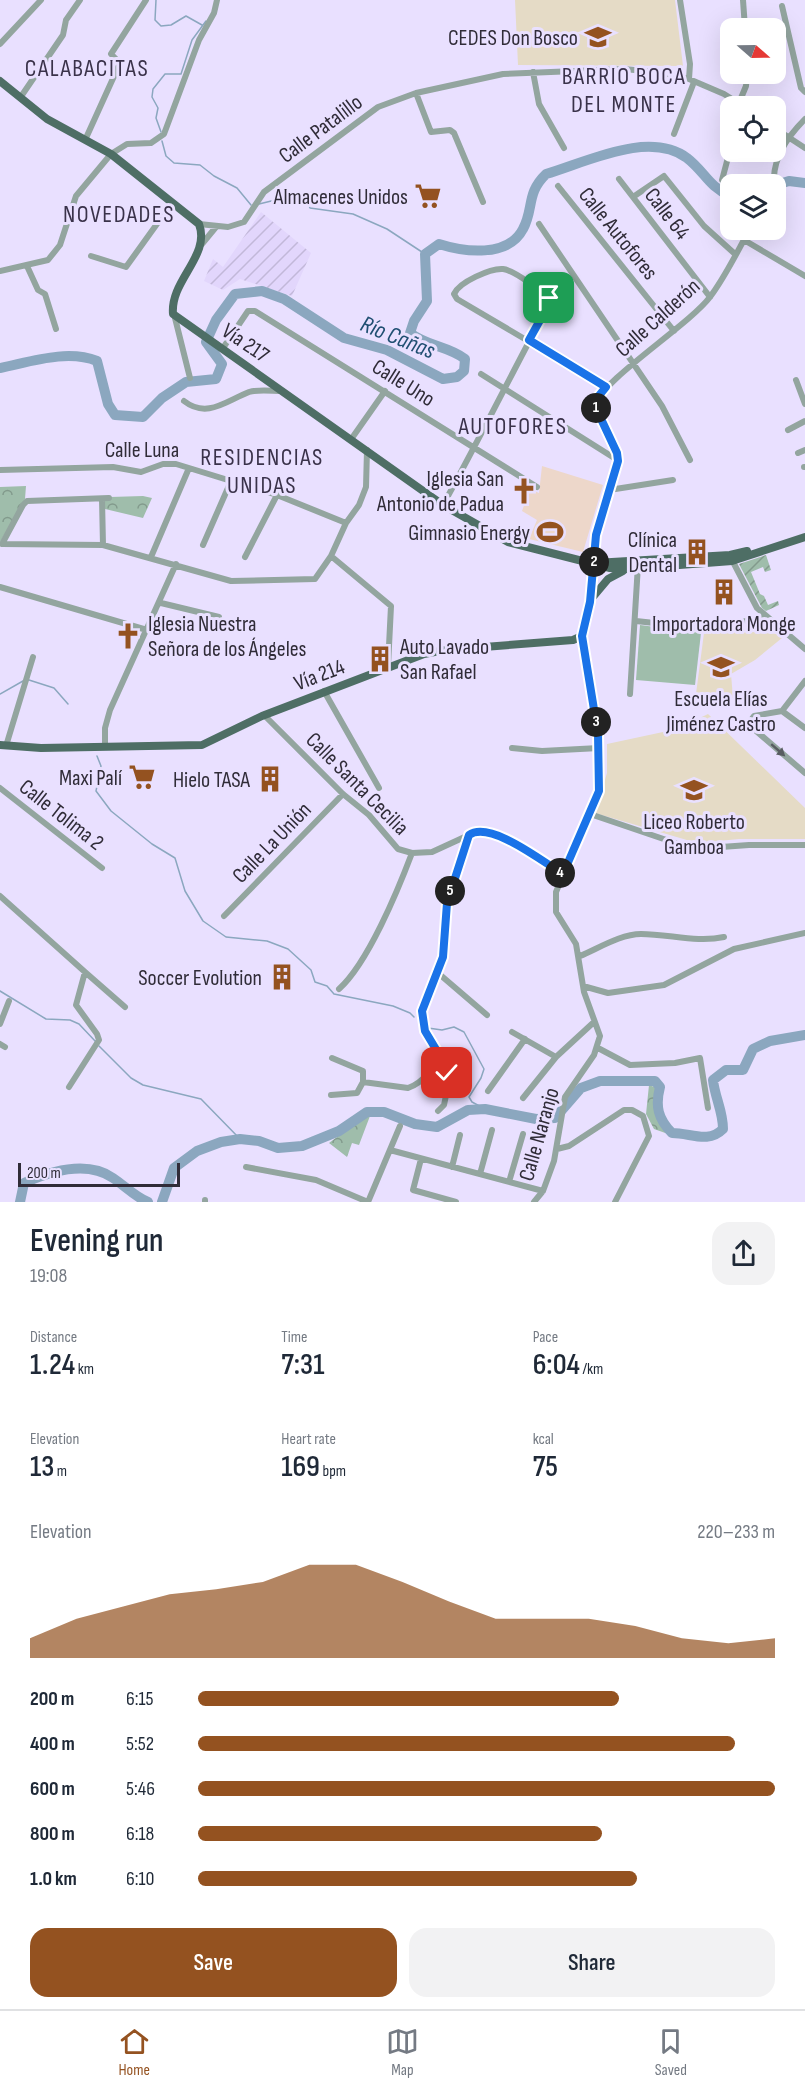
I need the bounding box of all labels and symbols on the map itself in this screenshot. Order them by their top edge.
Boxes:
north arrow [720,18,786,84]
school or university icon: CEDES Don Bosco [583,22,613,52]
place label: CEDES Don Bosco [448,25,578,52]
district label: CALABACITAS [25,54,149,83]
district label: BARRIO BOCA DEL MONTE [562,62,686,119]
street label: Calle Patalillo [274,89,368,169]
supermarket icon: Almacenes Unidos [413,181,443,211]
street label: Calle Autofores [572,182,663,286]
street label: Calle 64 [638,183,695,245]
place label: Almacenes Unidos [273,184,408,211]
district label: NOVEDADES [63,200,175,229]
pin [523,272,574,323]
street label: Calle Calderón [610,273,706,363]
water label: Río Cañas [356,309,440,366]
street label: Vía 217 [216,318,274,369]
street label: Calle Uno [367,354,440,413]
pin: 1 [581,393,611,423]
district label: AUTOFORES [458,412,567,441]
street label: Calle Luna [105,437,179,464]
district label: RESIDENCIAS UNIDAS [200,443,324,500]
place label: Iglesia San Antonio de Padua [376,466,504,518]
church icon: Iglesia San Antonio de Padua [509,476,539,506]
sports icon: Gimnasio Energy [535,517,565,547]
place label: Gimnasio Energy [408,520,530,547]
place label: Clínica Dental [628,527,677,579]
building icon: Clínica Dental [682,537,712,567]
pin: 2 [579,547,609,577]
building icon: Importadora Monge [709,577,739,607]
place label: Iglesia Nuestra Señora de los Ángeles [148,611,307,663]
place label: Importadora Monge [652,611,796,638]
church icon: Iglesia Nuestra Señora de los Ángeles [113,621,143,651]
place label: Auto Lavado San Rafael [399,634,489,686]
building icon: Auto Lavado San Rafael [365,644,395,674]
school or university icon: Escuela Elías Jiménez Castro [706,652,736,682]
street label: Vía 214 [290,653,349,697]
place label: Escuela Elías Jiménez Castro [665,686,776,738]
pin: 3 [581,707,611,737]
street label: Calle Santa Cecilia [300,727,414,841]
one-way arrow [770,743,785,756]
supermarket icon: Maxi Palí [127,762,157,792]
building icon: Hielo TASA [255,764,285,794]
place label: Maxi Palí [59,765,123,792]
place label: Hielo TASA [173,767,251,794]
street label: Calle Tolima 2 [13,774,109,857]
school or university icon: Liceo Roberto Gamboa [679,775,709,805]
street label: Calle La Unión [227,797,317,889]
place label: Liceo Roberto Gamboa [643,809,745,861]
pin: 4 [545,858,575,888]
pin: 5 [435,876,465,906]
building icon: Soccer Evolution [267,962,297,992]
place label: Soccer Evolution [138,965,262,992]
pin [421,1047,472,1098]
street label: Calle Naranjo [513,1085,566,1184]
scale bar [18,1160,180,1188]

